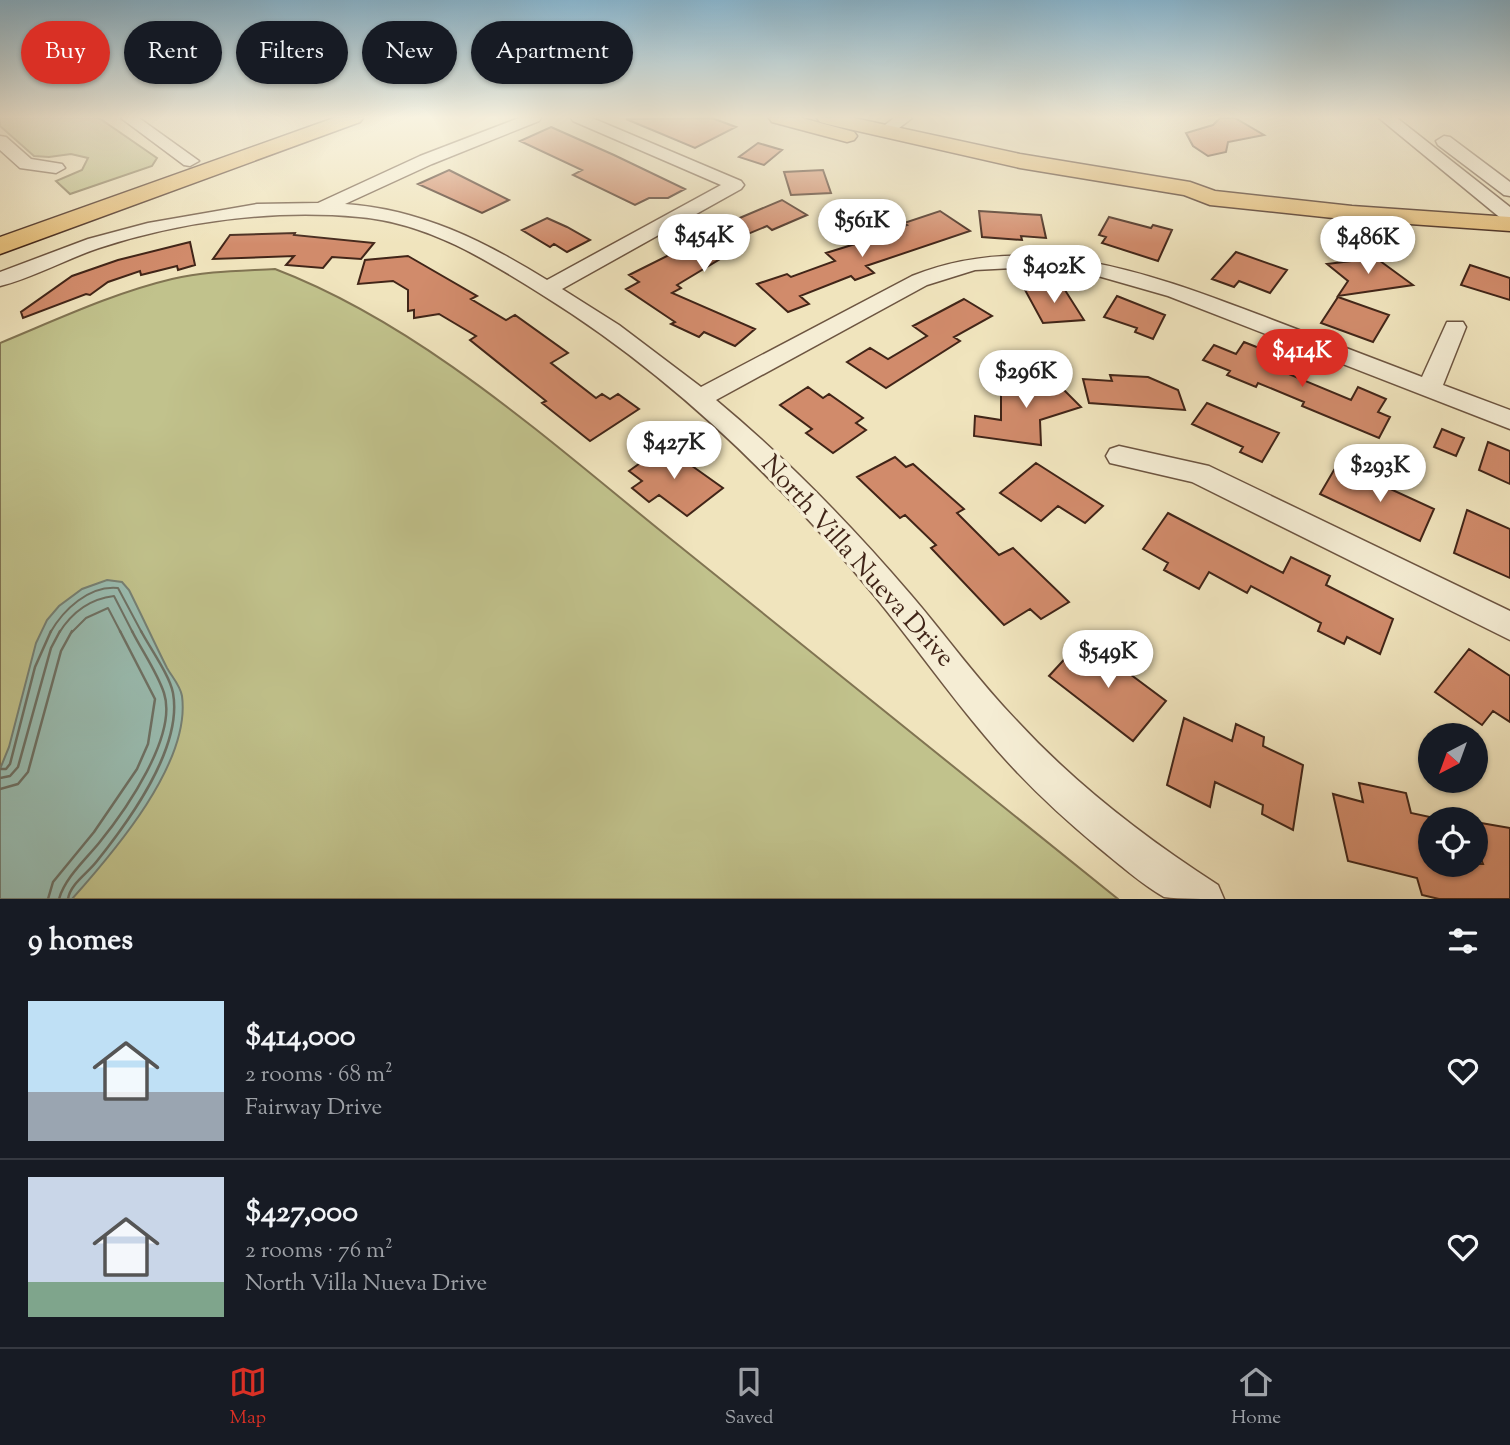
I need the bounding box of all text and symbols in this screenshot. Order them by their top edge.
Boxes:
chip: Buy [21,21,110,84]
chip: Rent [124,21,222,84]
chip: Filters [236,21,348,84]
chip: New [362,21,457,84]
chip: Apartment [471,21,633,84]
pin: $561K [813,200,911,259]
text: $561K [834,205,890,238]
pin: $454K [655,215,753,274]
pin: $486K [1319,216,1417,276]
text: $454K [674,220,734,253]
text: $486K [1336,222,1400,255]
pin: $402K [1005,246,1103,305]
text: $402K [1023,251,1086,284]
pin: $414K [1253,330,1351,389]
text: $414K [1272,335,1332,368]
pin: $296K [977,350,1075,410]
text: $296K [995,356,1057,389]
pin: $427K [625,421,723,481]
text: $427K [643,427,705,460]
pin: $293K [1331,444,1429,504]
street label: North Villa Nueva Drive [752,448,962,676]
text: $293K [1350,450,1410,483]
pin: $549K [1059,630,1157,690]
text: $549K [1078,636,1138,669]
north arrow [1418,723,1488,793]
map controls [1418,723,1488,877]
button: locate [1418,807,1488,877]
text: 9 homes [28,920,133,963]
icon: filters [1444,922,1482,960]
text: $414,000 [245,1016,356,1059]
icon: home [84,1029,168,1113]
icon: heart [1444,1052,1482,1090]
text: 2 rooms · 68 m² [245,1059,393,1092]
text: Fairway Drive [245,1092,382,1125]
text: $427,000 [245,1192,358,1235]
icon: home [84,1205,168,1289]
icon: heart [1444,1228,1482,1266]
text: 2 rooms · 76 m² [245,1235,393,1268]
text: North Villa Nueva Drive [245,1268,487,1301]
tab: Map [229,1363,267,1432]
tab: Saved [725,1363,773,1432]
tab: Home [1231,1363,1281,1432]

